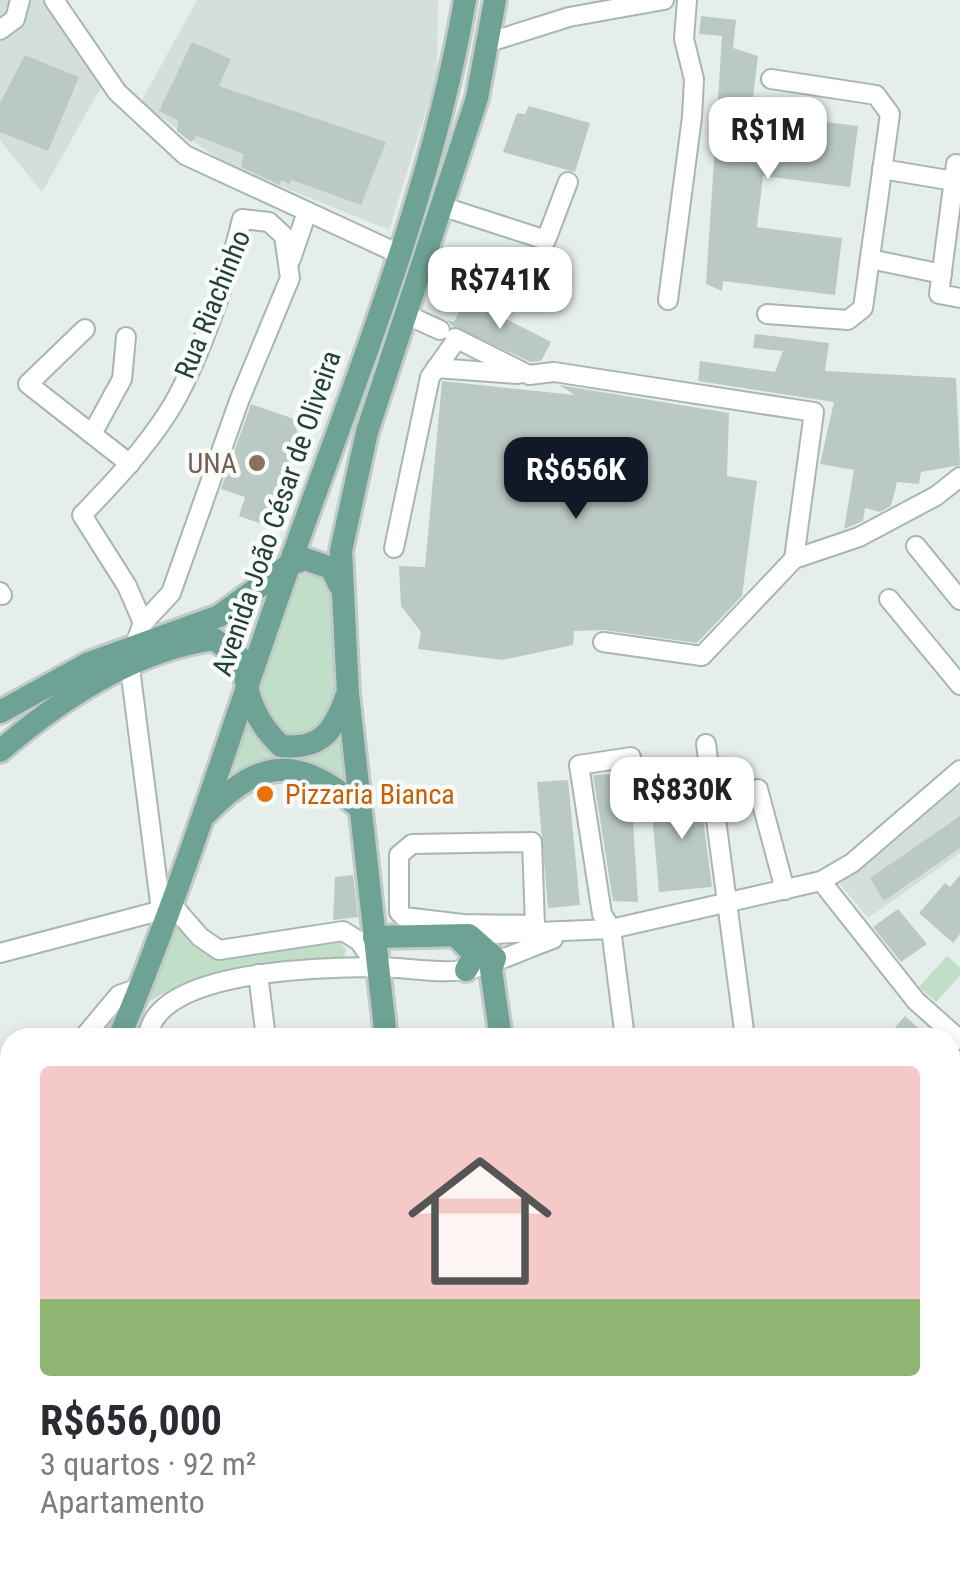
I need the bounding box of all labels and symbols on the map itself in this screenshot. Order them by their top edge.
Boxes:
pin: R$1M [709,97,827,182]
street label: Rua Riachinho [168,225,257,383]
pin: R$741K [419,247,581,332]
street label: Avenida João César de Oliveira [205,346,348,680]
pin: R$656K [495,437,657,522]
place label: UNA [188,447,237,480]
marker: UNA [246,452,268,474]
pin: R$830K [601,757,763,842]
place label: Pizzaria Bianca [285,778,455,811]
marker: Pizzaria Bianca [254,783,276,805]

